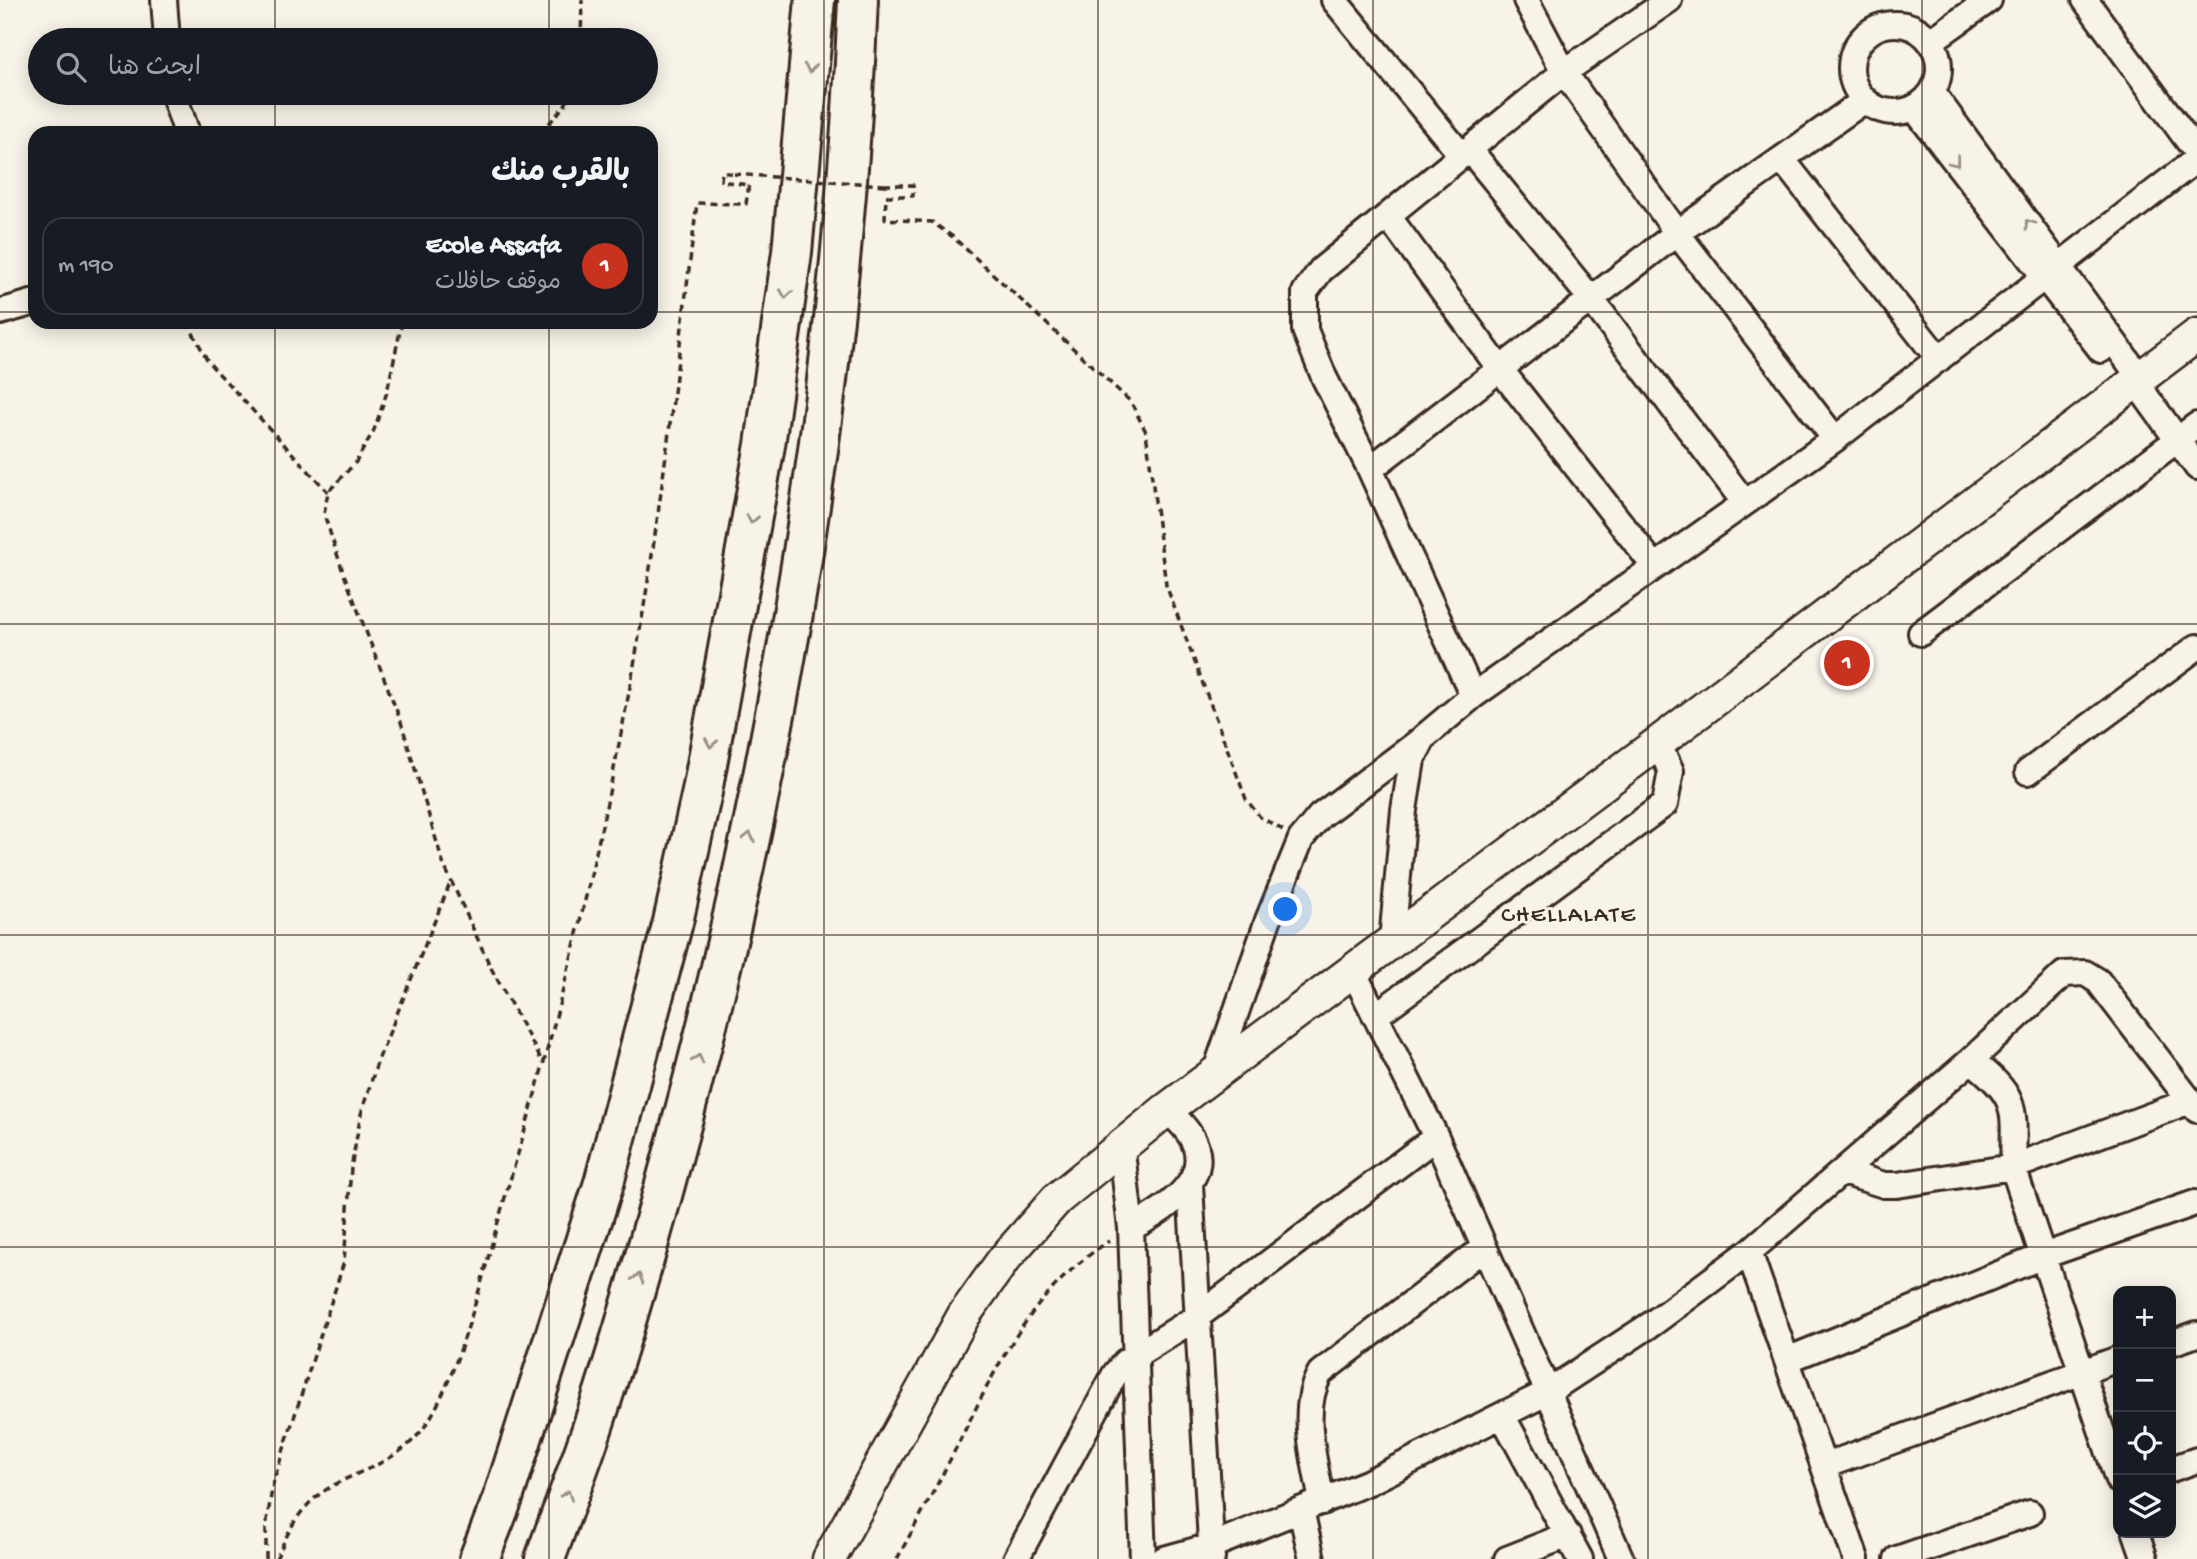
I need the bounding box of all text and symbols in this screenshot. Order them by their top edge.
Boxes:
search box [28,28,658,105]
icon: search [52,48,90,86]
text: ابحث هنا [108,54,201,85]
one-way arrow [803,63,818,74]
one-way arrow [1947,154,1960,167]
text: بالقرب منك [491,157,630,192]
one-way arrow [2025,219,2038,232]
text: Ecole Assafa [426,232,561,263]
text: 190 m [58,253,114,280]
text: 1 [600,253,610,280]
text: موقف حافلات [435,270,561,297]
one-way arrow [779,288,794,300]
one-way arrow [745,513,760,525]
pin: 1 [1824,637,1870,689]
one-way arrow [704,737,719,749]
one-way arrow [741,831,756,843]
your location [1268,892,1302,926]
district label: CHELLALATE [1501,903,1637,930]
one-way arrow [690,1053,704,1065]
one-way arrow [629,1273,644,1285]
map controls [2113,1286,2176,1538]
button: + [2113,1286,2176,1349]
button: − [2113,1349,2176,1412]
button: locate [2113,1412,2176,1475]
button: layers [2113,1475,2176,1538]
one-way arrow [559,1489,573,1501]

